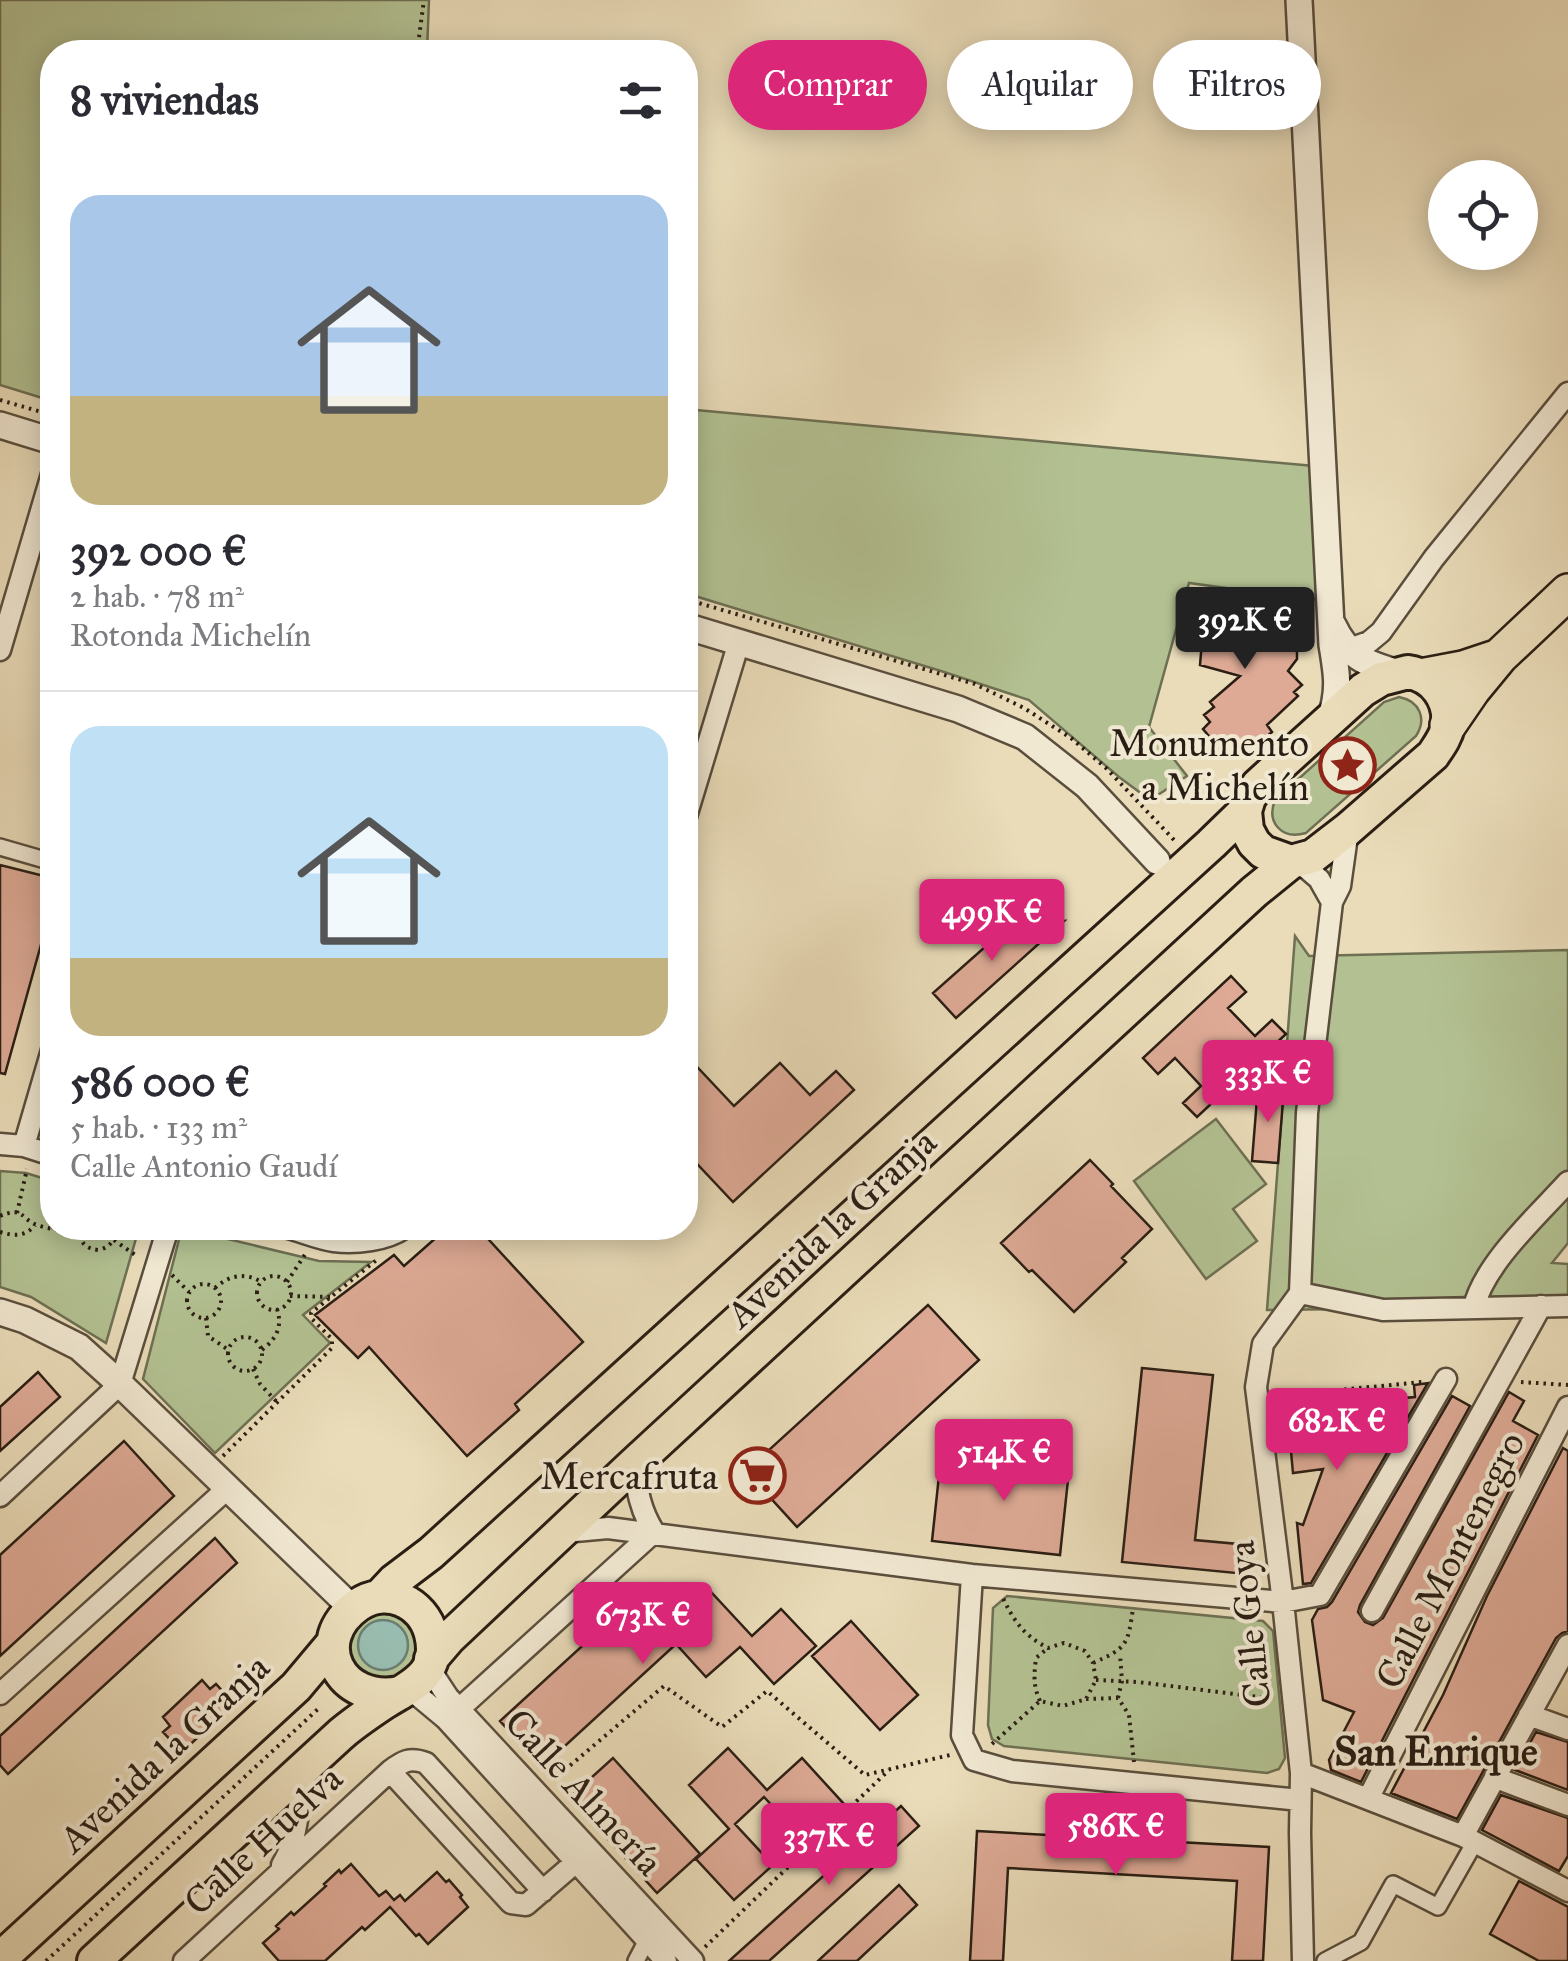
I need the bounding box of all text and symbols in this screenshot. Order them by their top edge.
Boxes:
chip: Comprar [728,40,927,130]
chip: Alquilar [947,40,1133,130]
chip: Filtros [1153,40,1321,130]
icon: filters [613,73,668,128]
text: 8 viviendas [70,74,259,126]
map controls [1428,160,1538,270]
button: locate [1428,160,1538,270]
icon: home [279,260,459,440]
text: 392 000 € [70,525,247,577]
text: 2 hab. · 78 m² [70,577,244,616]
pin: 392K € [1164,587,1326,672]
text: 392K € [1198,600,1292,639]
text: Rotonda Michelín [70,616,311,655]
place label: Monumento a Michelín [1109,720,1309,810]
place icon: Monumento a Michelín [1318,735,1378,795]
icon: home [279,791,459,971]
pin: 499K € [911,879,1073,964]
text: 499K € [941,892,1043,931]
pin: 333K € [1187,1040,1349,1125]
text: 333K € [1224,1053,1312,1092]
text: 586 000 € [70,1056,250,1108]
text: 5 hab. · 133 m² [70,1108,247,1147]
street label: Avenida la Granja [715,1118,946,1338]
text: Calle Antonio Gaudí [70,1147,337,1186]
pin: 682K € [1256,1388,1418,1473]
text: 682K € [1288,1401,1386,1440]
pin: 514K € [923,1419,1085,1504]
street label: Calle Montenegro [1366,1424,1534,1696]
text: 514K € [957,1432,1051,1471]
supermarket icon: Mercafruta [727,1446,787,1506]
place label: Mercafruta [540,1453,719,1499]
street label: Calle Goya [1217,1538,1281,1709]
pin: 673K € [562,1582,724,1667]
text: 673K € [595,1595,691,1634]
street label: Avenida la Granja [48,1643,279,1863]
street label: Calle Almería [495,1699,673,1885]
district label: San Enrique [1334,1727,1538,1776]
street label: Calle Huelva [175,1755,352,1925]
pin: 586K € [1035,1793,1197,1878]
pin: 337K € [748,1803,910,1888]
text: 586K € [1067,1806,1165,1845]
text: 337K € [783,1816,875,1855]

